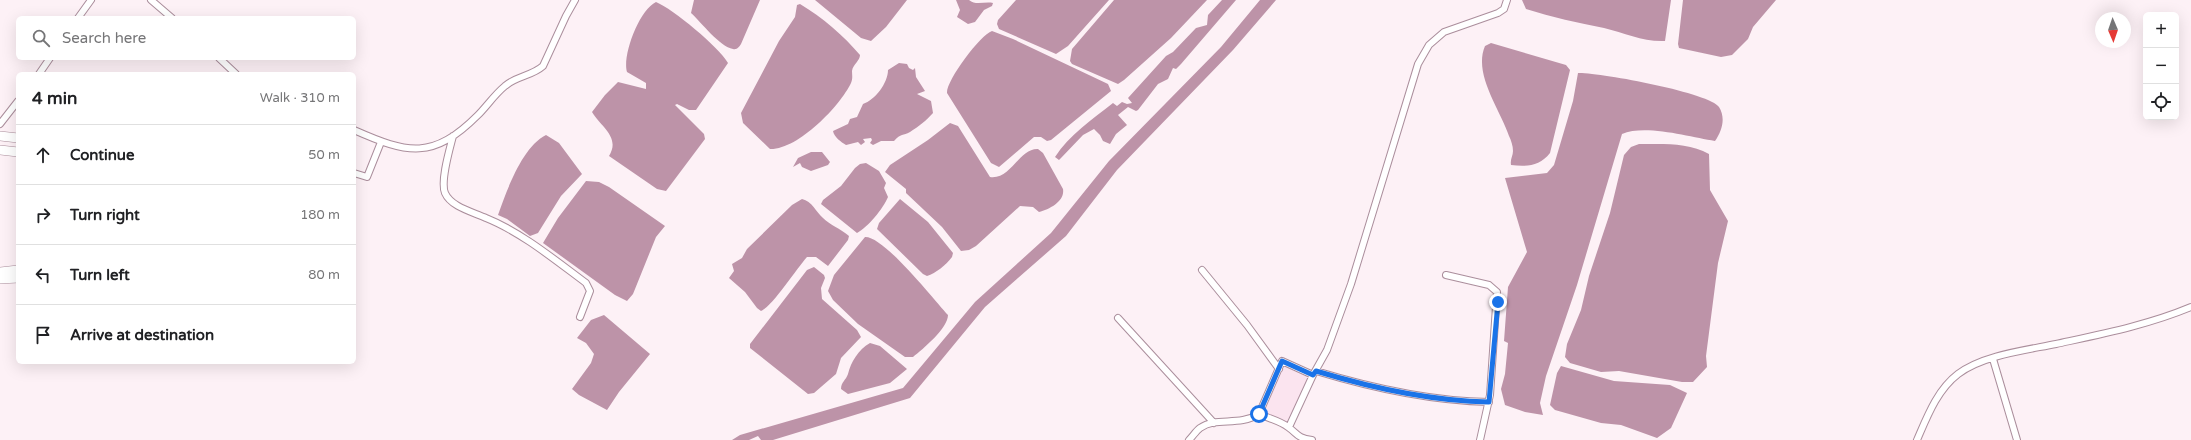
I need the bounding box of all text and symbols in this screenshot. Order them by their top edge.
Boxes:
north arrow [2095,12,2131,48]
map controls [2143,12,2179,120]
button: + [2143,12,2179,48]
search box [16,16,356,60]
icon: search [30,27,52,49]
text: Search here [62,29,146,47]
button: − [2143,48,2179,84]
button: locate [2143,84,2179,120]
text: 4 min [32,88,77,109]
text: Walk · 310 m [260,90,340,106]
icon: ahead [32,144,54,166]
text: Continue [70,146,134,164]
text: 50 m [308,147,340,163]
icon: right [32,204,54,226]
text: Turn right [70,206,140,224]
text: 180 m [300,207,340,223]
icon: left [32,264,54,286]
text: Turn left [70,266,130,284]
text: 80 m [308,267,340,283]
route end [1489,293,1507,311]
icon: arrive [32,324,54,346]
text: Arrive at destination [70,326,214,344]
route start [1250,405,1268,423]

